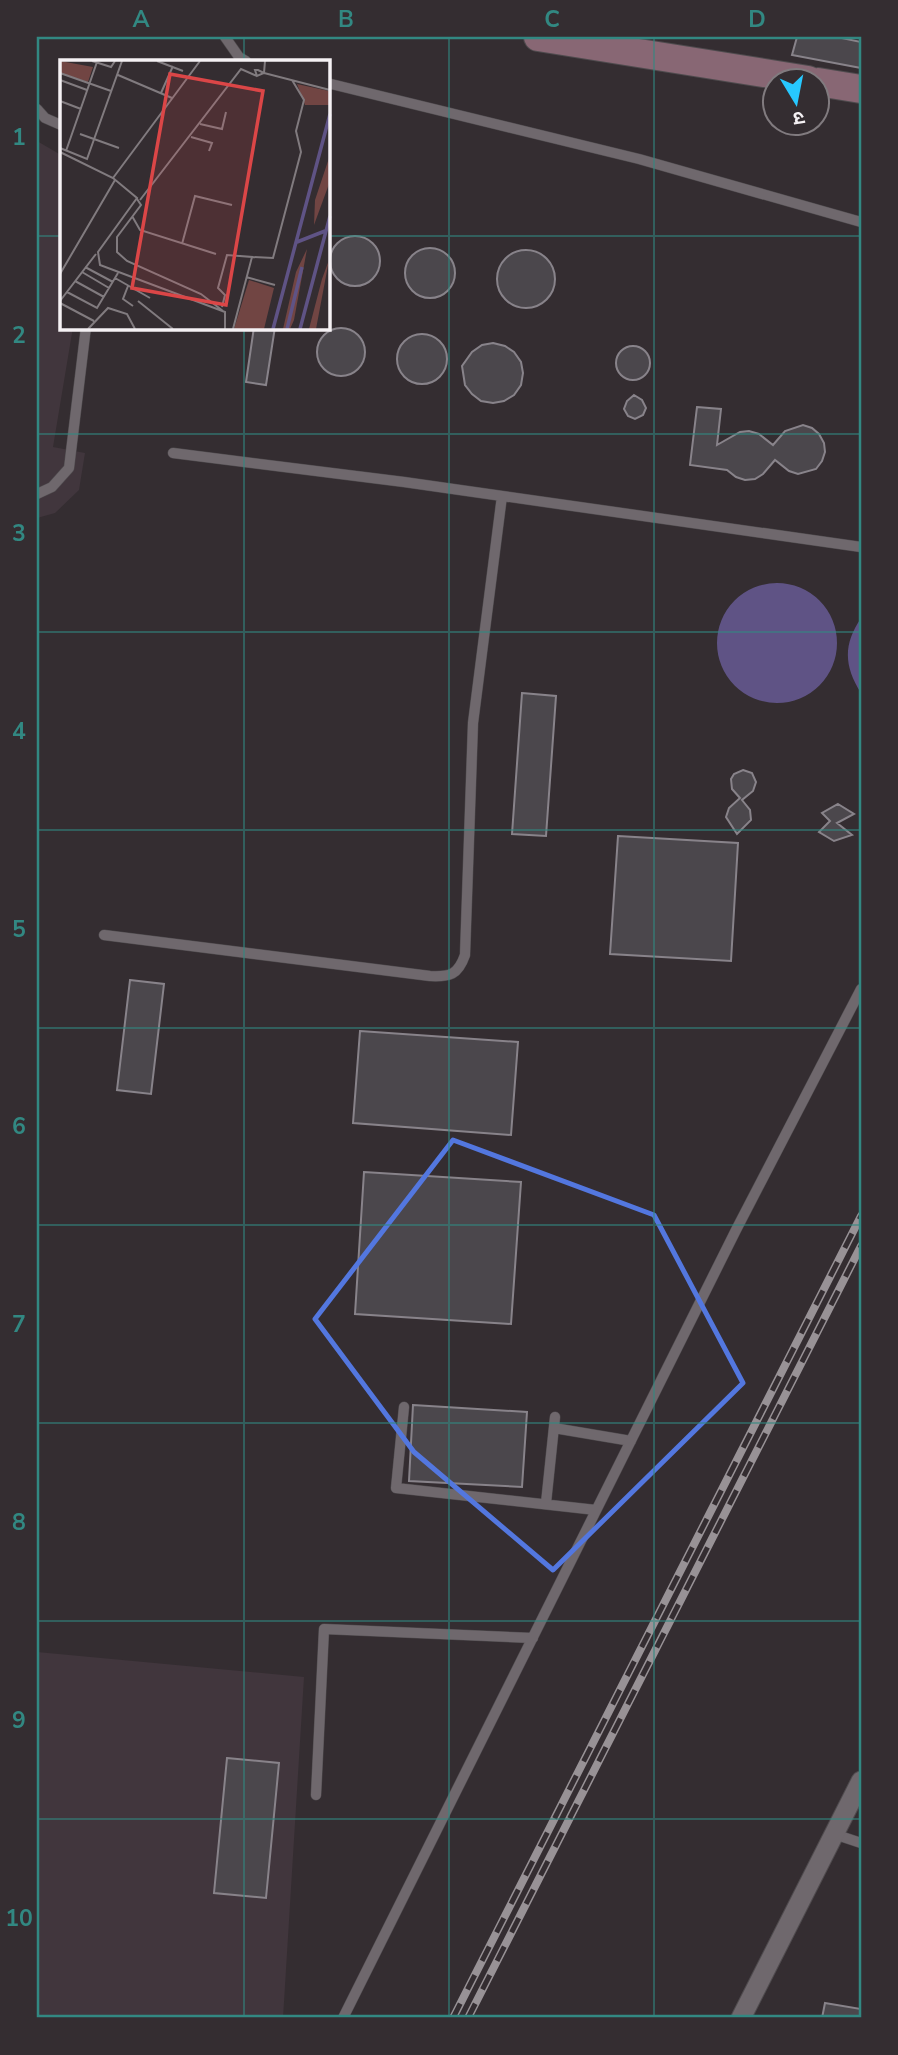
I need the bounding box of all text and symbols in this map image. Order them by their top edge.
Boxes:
text: A [132,4,150,35]
text: B [338,4,354,35]
text: C [544,4,560,35]
text: D [748,4,766,35]
inset map [60,60,329,329]
north arrow [762,66,832,136]
text: उ [790,104,807,132]
text: 1 [12,122,26,153]
text: 2 [12,320,26,351]
text: 3 [12,518,26,549]
text: 4 [12,716,26,747]
text: 5 [12,914,26,945]
text: 6 [12,1111,26,1142]
text: 7 [12,1309,26,1340]
text: 8 [12,1507,26,1538]
text: 9 [12,1705,26,1736]
text: 10 [5,1903,33,1934]

